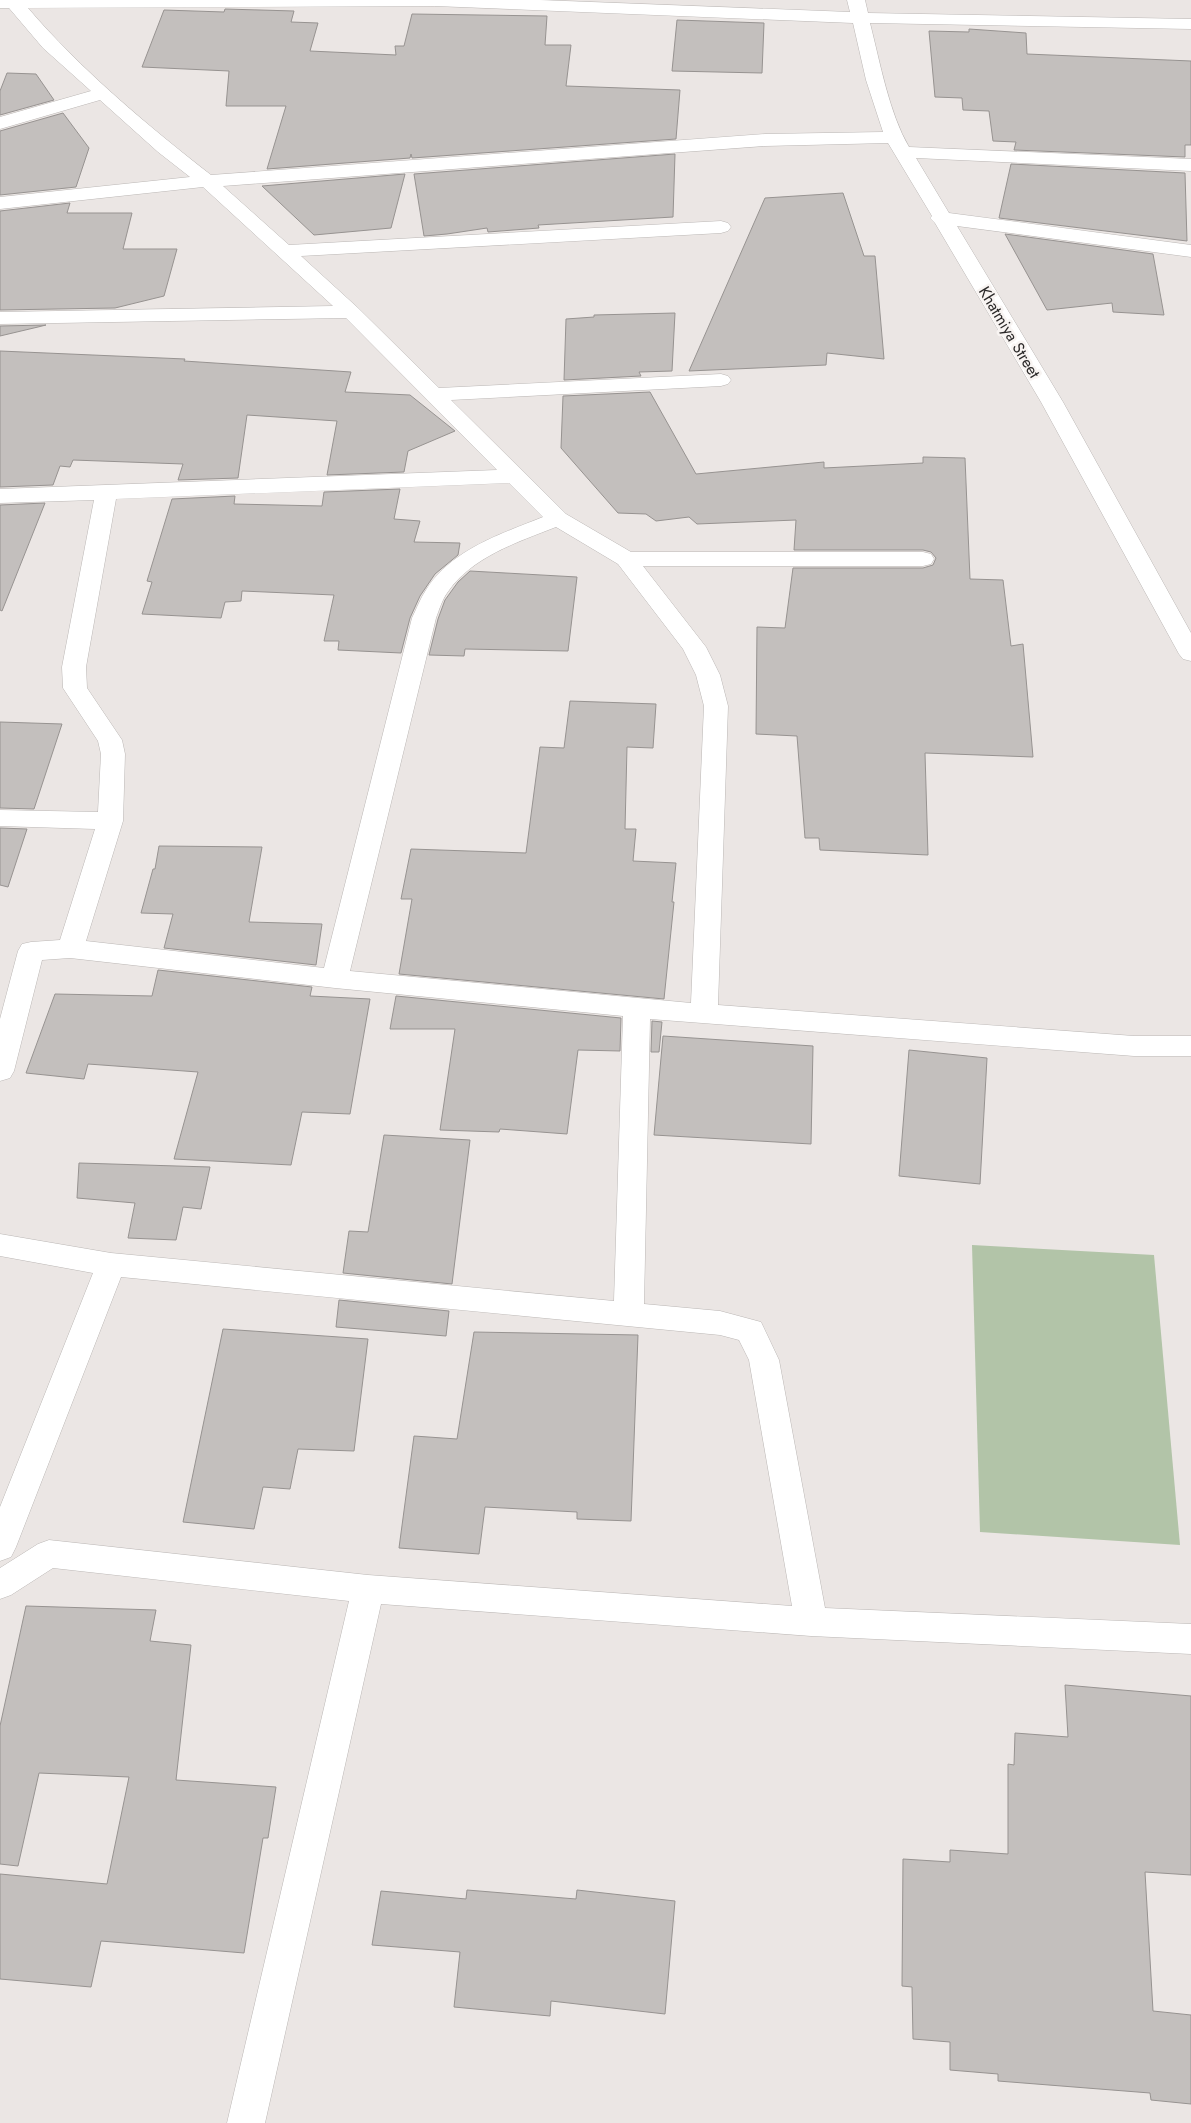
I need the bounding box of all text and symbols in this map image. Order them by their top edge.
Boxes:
street label: Khatmiya Street [973,282,1046,383]

